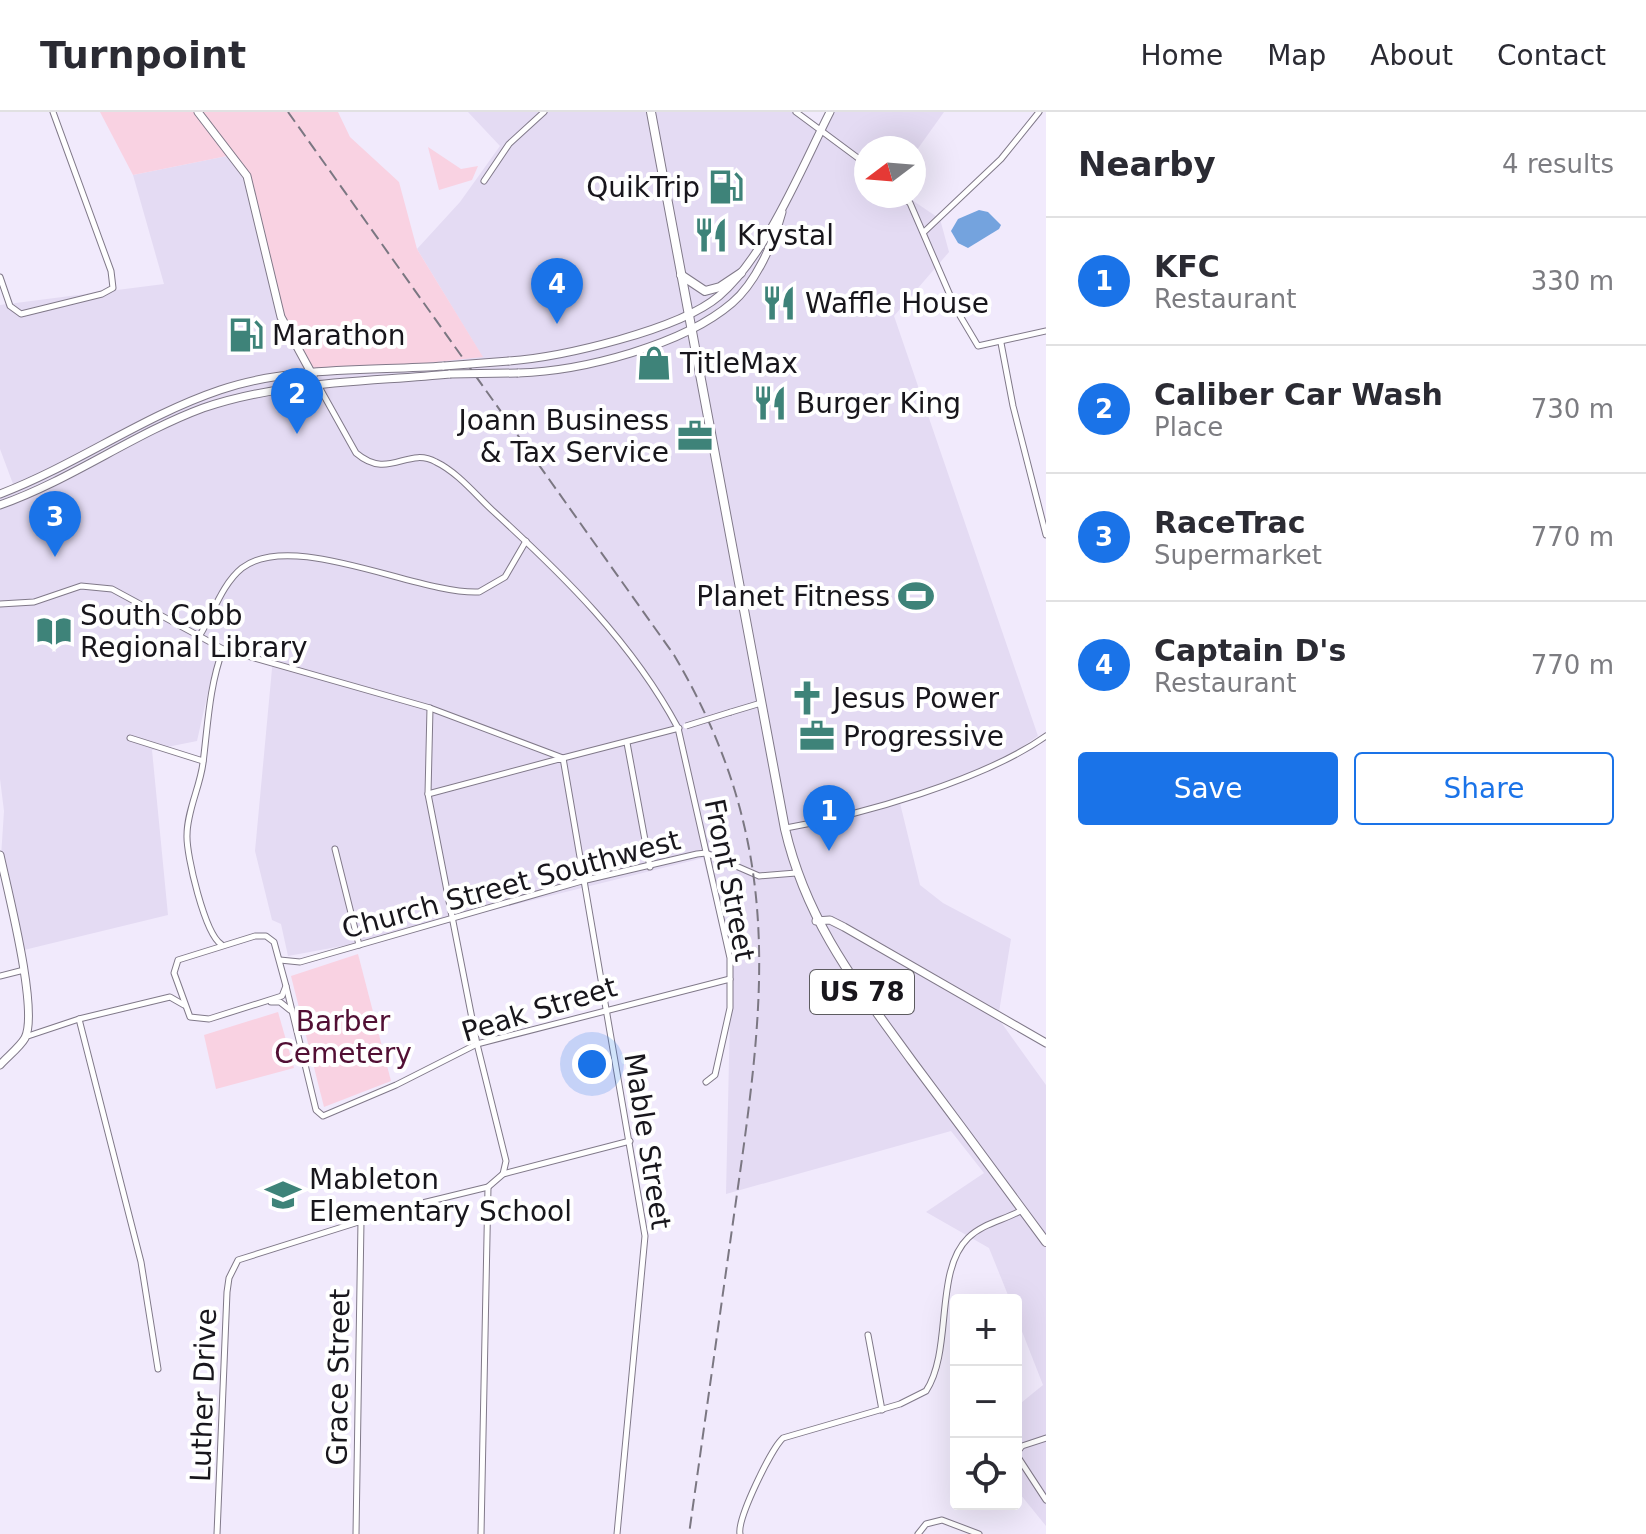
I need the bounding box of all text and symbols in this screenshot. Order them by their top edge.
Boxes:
text: Turnpoint [40,33,246,77]
text: Home [1140,39,1223,72]
text: Map [1267,39,1326,72]
text: About [1370,39,1453,72]
text: Contact [1497,39,1606,72]
north arrow [854,136,926,208]
text: Nearby [1078,144,1216,184]
text: 4 results [1502,149,1614,179]
fuel station icon: QuikTrip [707,168,745,206]
place label: QuikTrip [586,171,700,204]
restaurant icon: Krystal [692,216,730,254]
place label: Krystal [737,219,834,252]
text: KFC [1154,249,1220,284]
pin: 4 [531,258,583,324]
text: 1 [1095,266,1113,296]
text: 330 m [1531,266,1614,296]
restaurant icon: Waffle House [760,284,798,322]
text: Restaurant [1154,284,1296,314]
place label: Waffle House [805,287,989,320]
fuel station icon: Marathon [227,316,265,354]
place label: Marathon [272,319,406,352]
shop icon: TitleMax [635,344,673,382]
place label: TitleMax [679,347,798,380]
pin: 2 [271,368,323,434]
text: Caliber Car Wash [1154,377,1443,412]
restaurant icon: Burger King [751,384,789,422]
place label: Burger King [796,387,961,420]
text: 2 [1095,394,1113,424]
text: 730 m [1531,394,1614,424]
place label: Joann Business & Tax Service [457,404,669,469]
text: Place [1154,412,1223,442]
office icon: Joann Business & Tax Service [676,417,714,455]
pin: 3 [29,491,81,557]
text: RaceTrac [1154,505,1305,540]
text: 3 [1095,522,1113,552]
text: 770 m [1531,522,1614,552]
text: Supermarket [1154,540,1322,570]
sports icon: Planet Fitness [897,577,935,615]
place label: Planet Fitness [696,580,890,613]
place label: South Cobb Regional Library [80,599,308,664]
library icon: South Cobb Regional Library [35,612,73,650]
text: Captain D's [1154,633,1346,668]
text: 4 [1095,650,1113,680]
text: 770 m [1531,650,1614,680]
text: Restaurant [1154,668,1296,698]
church icon: Jesus Power [788,679,826,717]
place label: Jesus Power [831,682,999,715]
office icon: Progressive [798,717,836,755]
place label: Progressive [843,720,1004,753]
button: Save [1078,752,1338,825]
button: Share [1354,752,1614,825]
pin: 1 [803,785,855,851]
street label: Front Street [698,796,761,964]
street label: Church Street Southwest [338,823,684,946]
street label: Peak Street [458,970,621,1049]
road number: US 78 [810,970,914,1014]
park label: Barber Cemetery [274,1005,412,1070]
your location [572,1044,612,1084]
street label: Mable Street [617,1051,678,1232]
place label: Mableton Elementary School [309,1163,572,1228]
school or university icon: Mableton Elementary School [264,1176,302,1214]
street label: Grace Street [320,1288,357,1466]
map controls [950,1294,1022,1510]
button: + [950,1294,1022,1366]
street label: Luther Drive [184,1308,223,1482]
button: − [950,1366,1022,1438]
button: locate [950,1438,1022,1510]

